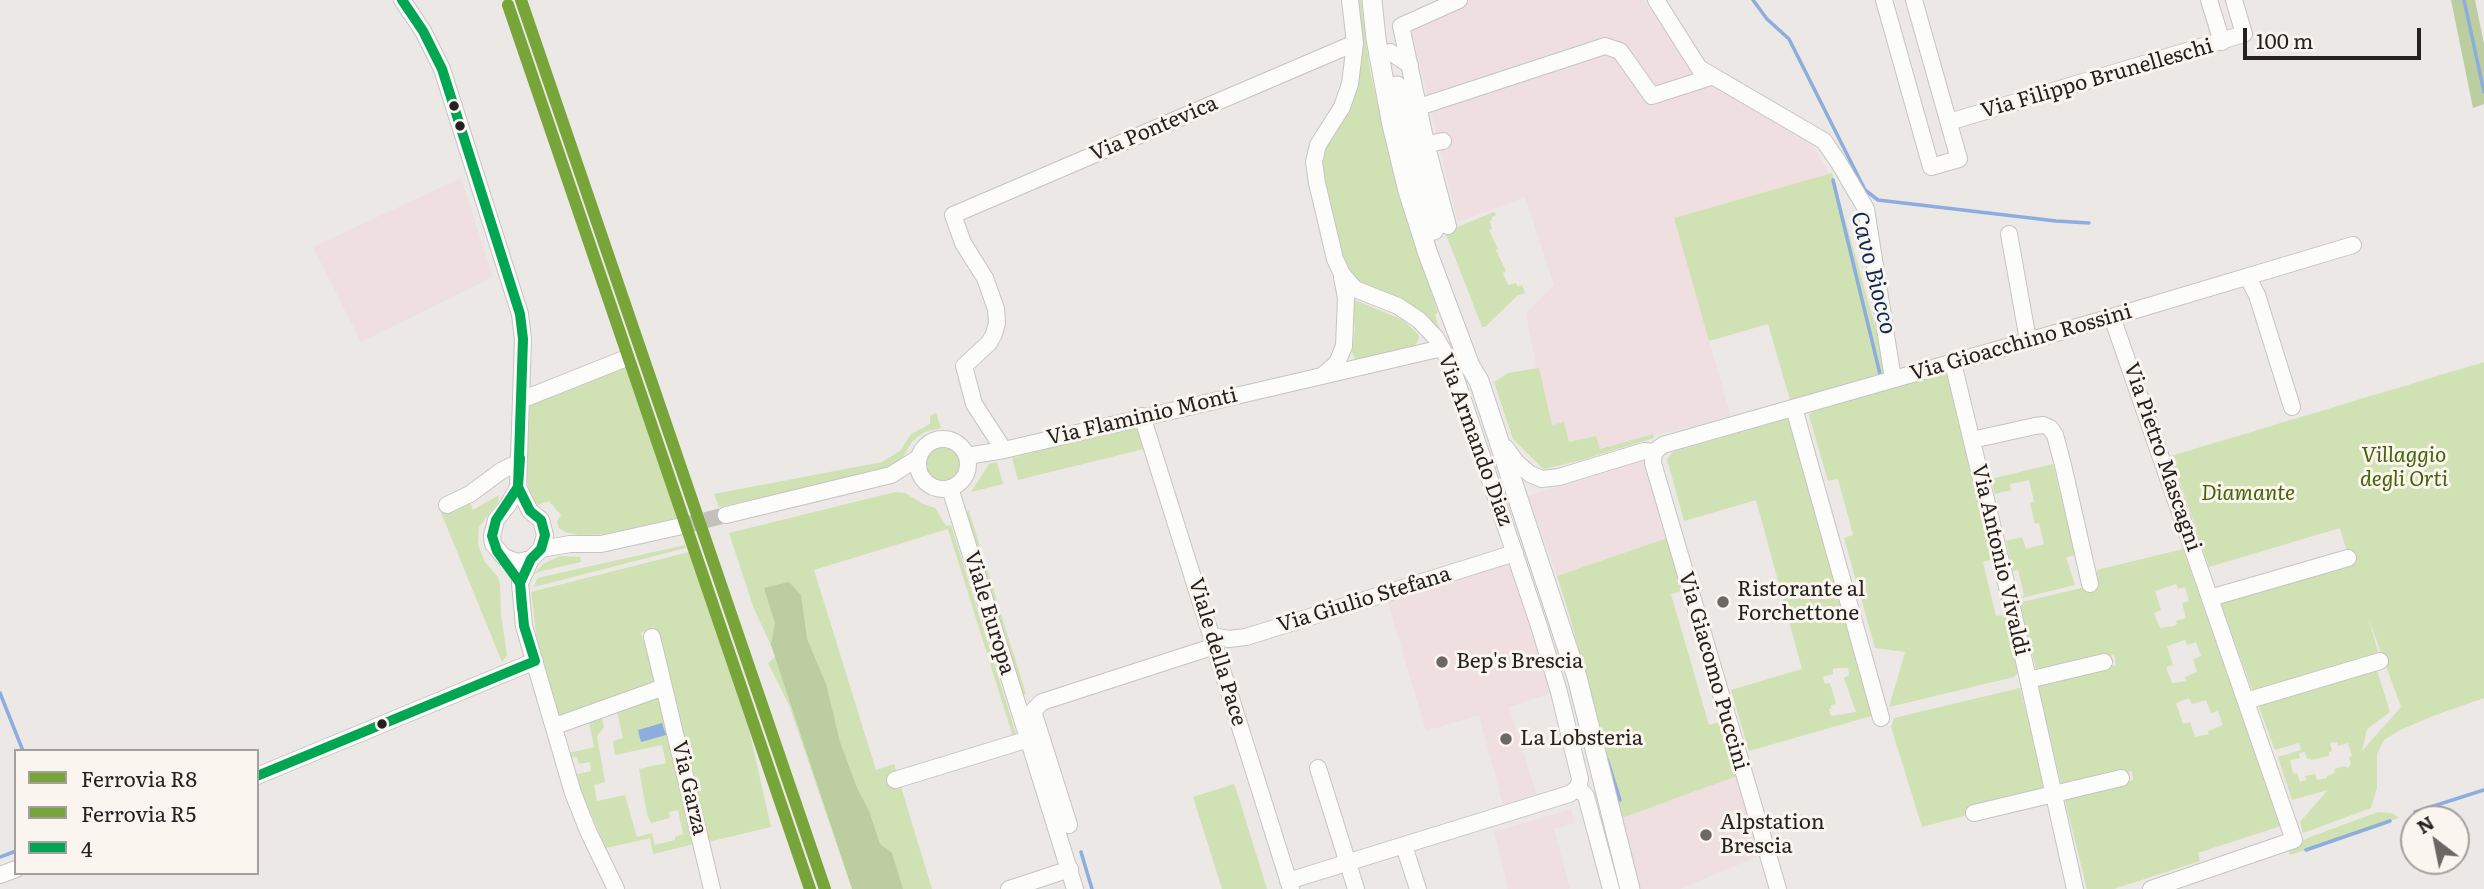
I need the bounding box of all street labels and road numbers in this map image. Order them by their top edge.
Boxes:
street label: Via Filippo Brunelleschi [1978,34,2216,124]
street label: Via Pontevica [1087,91,1221,167]
street label: Via Gioacchino Rossini [1907,299,2135,387]
street label: Via Armando Diaz [1432,350,1518,530]
street label: Via Pietro Mascagni [2118,359,2206,555]
street label: Via Flaminio Monti [1044,383,1240,451]
street label: Via Antonio Vivaldi [1966,462,2034,658]
street label: Viale Europa [958,548,1020,678]
street label: Via Giulio Stefana [1274,562,1454,638]
street label: Via Giacomo Puccini [1673,569,1753,773]
street label: Viale della Pace [1183,575,1251,729]
street label: Via Garza [666,738,712,838]

